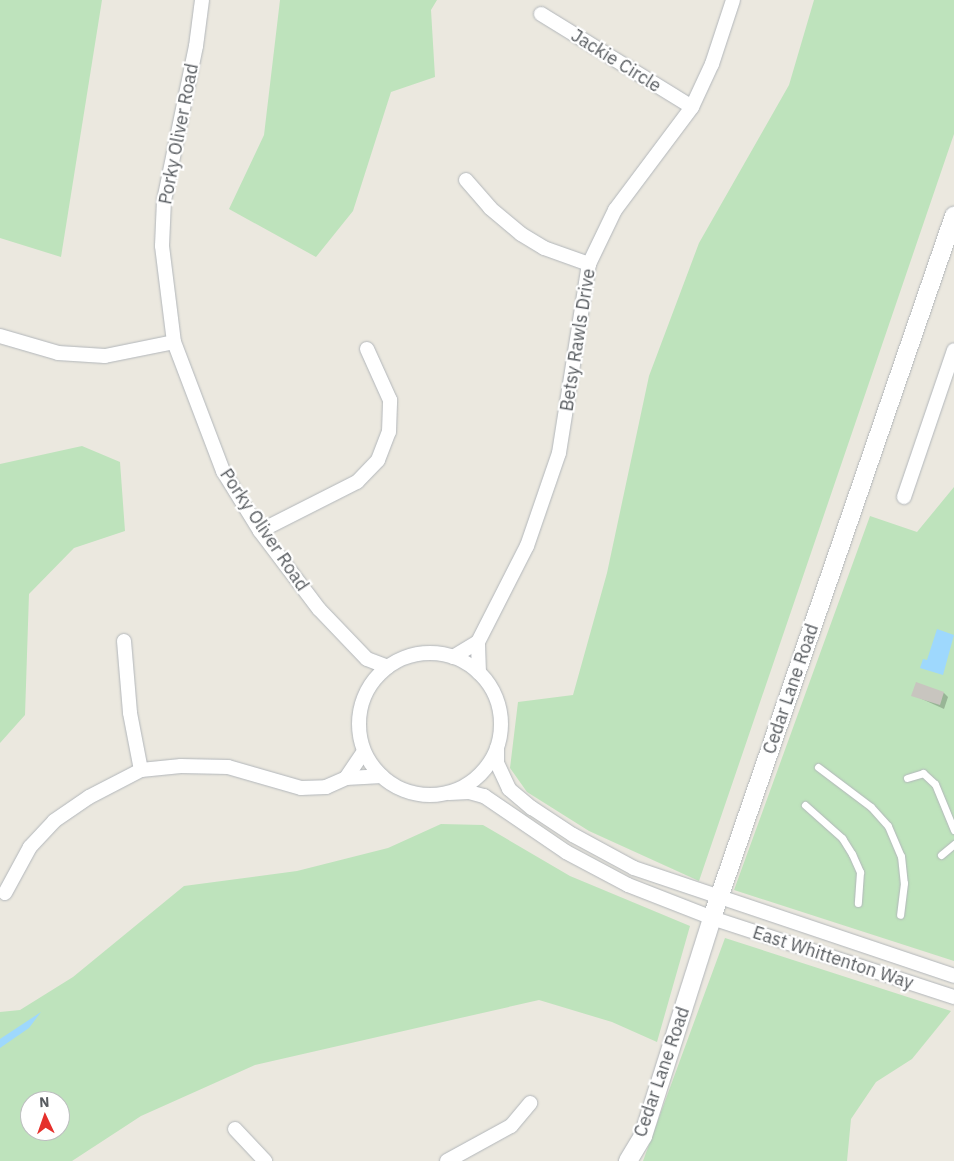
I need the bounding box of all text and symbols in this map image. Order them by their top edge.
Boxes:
street label: Jackie Circle [567,25,665,97]
street label: Porky Oliver Road [155,62,203,206]
street label: Betsy Rawls Drive [556,267,600,413]
street label: Porky Oliver Road [215,465,313,595]
street label: Cedar Lane Road [759,621,823,757]
street label: East Whittenton Way [750,922,916,994]
street label: Cedar Lane Road [630,1004,694,1140]
north arrow [20,1091,70,1141]
text: N [39,1093,50,1111]

